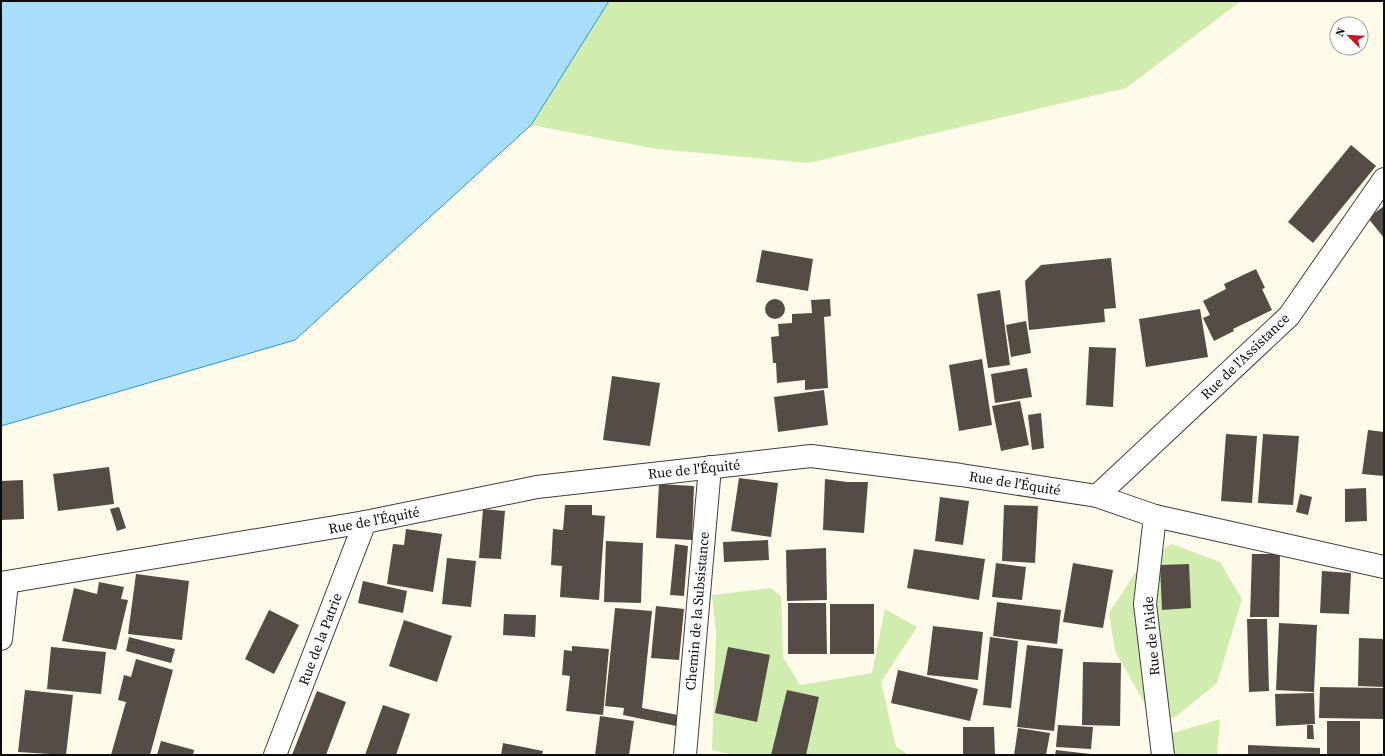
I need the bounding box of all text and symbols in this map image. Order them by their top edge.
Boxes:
north arrow [1329,16,1369,56]
text: N [1332,25,1349,39]
street label: Rue de l'Assistance [1196,308,1294,404]
street label: Rue de l'Équité [647,454,741,484]
street label: Rue de l'Équité [968,466,1062,500]
street label: Rue de l'Équité [327,501,421,539]
street label: Chemin de la Subsistance [680,531,714,691]
street label: Rue de la Patrie [293,590,347,688]
street label: Rue de l'Aide [1138,596,1164,676]

